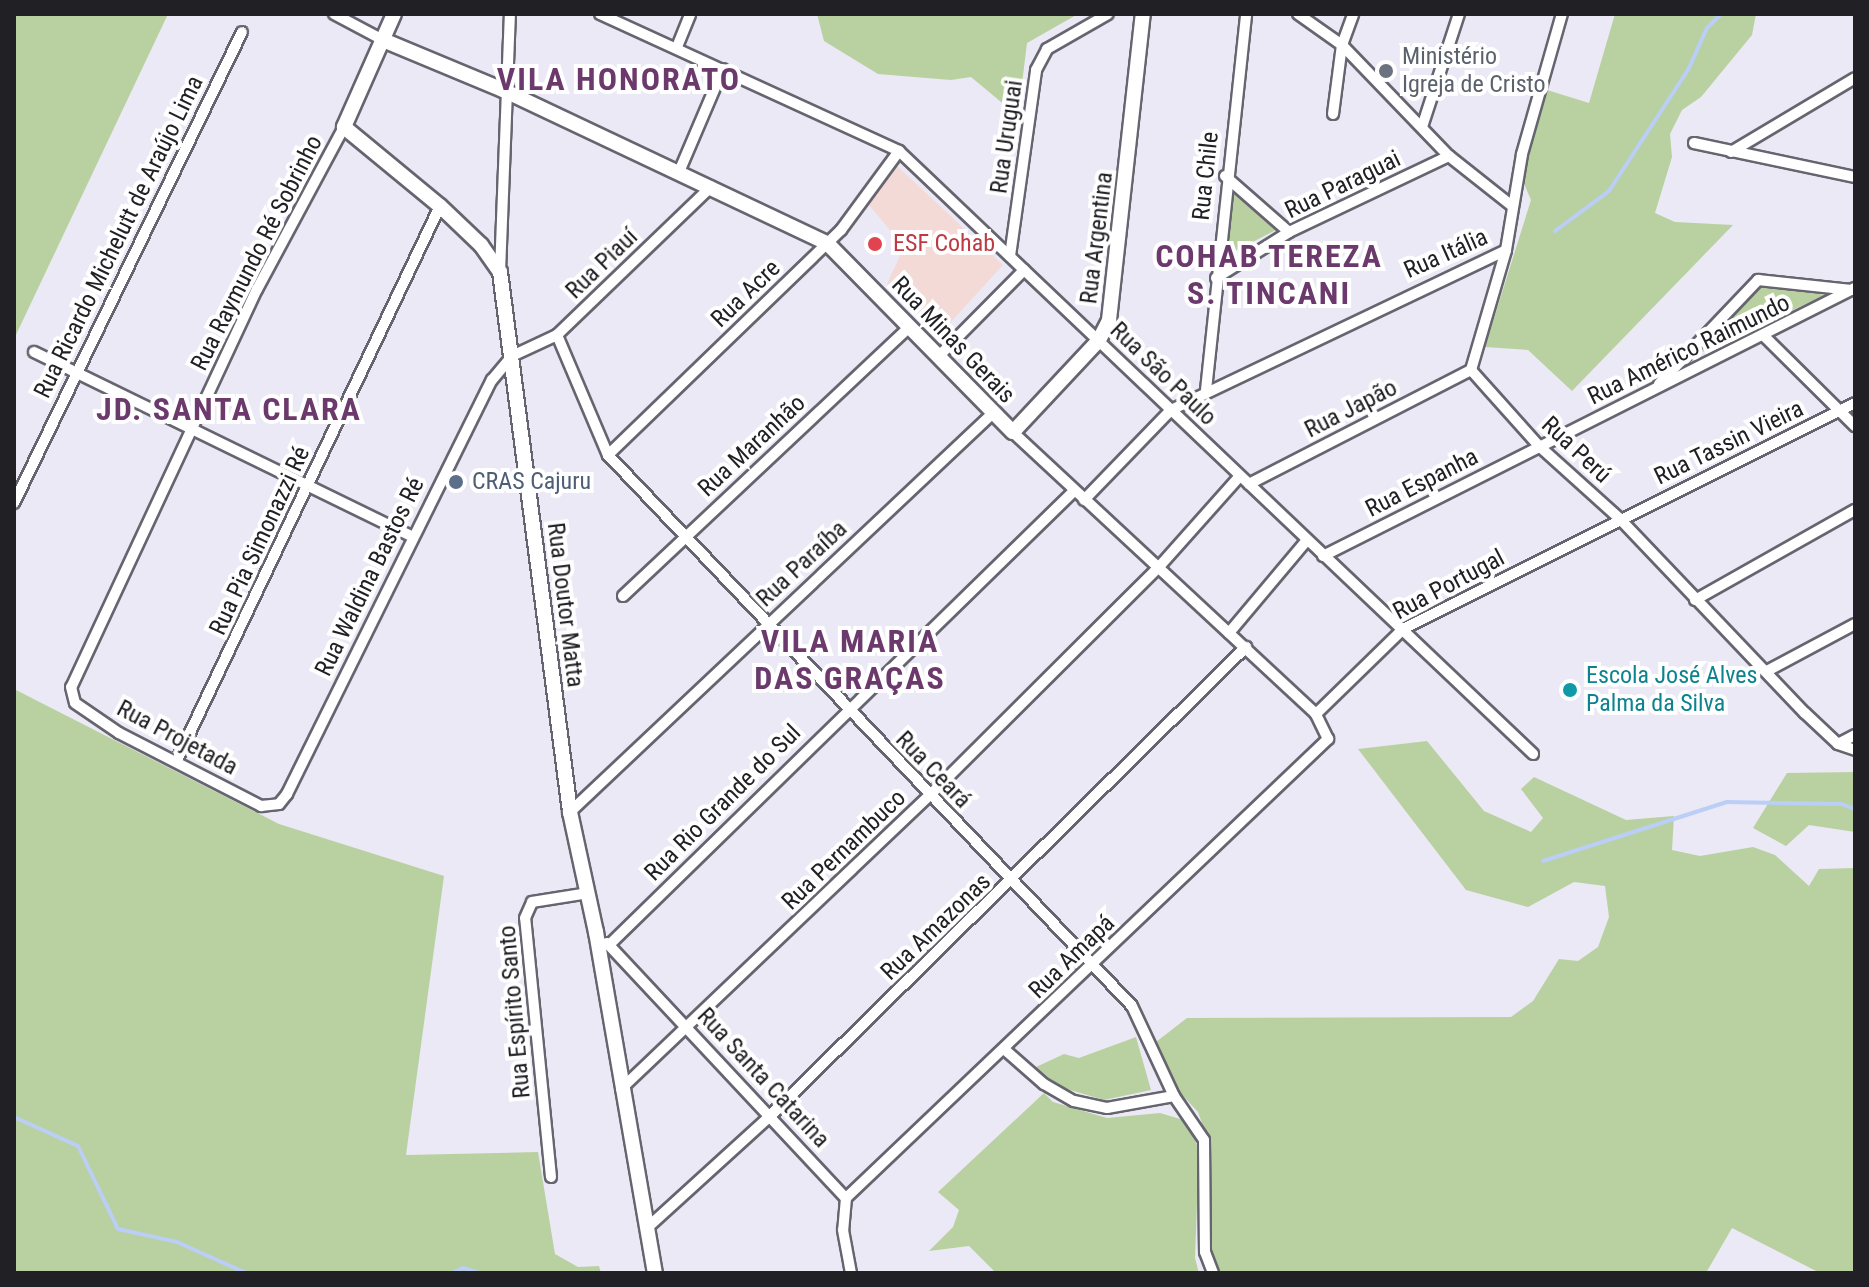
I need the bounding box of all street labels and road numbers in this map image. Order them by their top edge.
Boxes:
street label: Rua Ricardo Michelutt de Araújo Lima [28,71,210,403]
street label: Rua Uruguai [985,78,1029,196]
street label: Rua Chile [1187,130,1225,222]
street label: Rua Raymundo Ré Sobrinho [185,131,329,375]
street label: Rua Paraguai [1281,145,1405,225]
street label: Rua Argentina [1075,170,1119,306]
street label: Rua Piauí [560,223,644,305]
street label: Rua Itália [1400,223,1492,285]
street label: Rua Acre [706,254,786,334]
street label: Rua Minas Gerais [885,271,1021,409]
street label: Rua Américo Raimundo [1583,289,1795,411]
street label: Rua São Paulo [1104,316,1222,432]
street label: Rua Japão [1300,374,1402,444]
street label: Rua Maranhão [692,389,812,503]
street label: Rua Tassin Vieira [1650,394,1808,492]
street label: Rua Perú [1535,411,1617,489]
street label: Rua Pia Simonazzi Ré [204,442,316,640]
street label: Rua Espanha [1361,442,1483,524]
street label: Rua Waldina Bastos Ré [309,473,431,681]
street label: Rua Paraíba [751,515,853,613]
street label: Rua Doutor Matta [541,521,589,689]
street label: Rua Portugal [1388,544,1510,626]
street label: Rua Projetada [112,694,242,782]
street label: Rua Rio Grande do Sul [639,719,807,887]
street label: Rua Ceará [889,725,977,815]
street label: Rua Pernambuco [776,784,912,916]
street label: Rua Amazonas [875,868,997,986]
street label: Rua Amapá [1023,909,1121,1005]
street label: Rua Espírito Santo [493,924,537,1100]
street label: Rua Santa Catarina [691,1002,835,1154]

